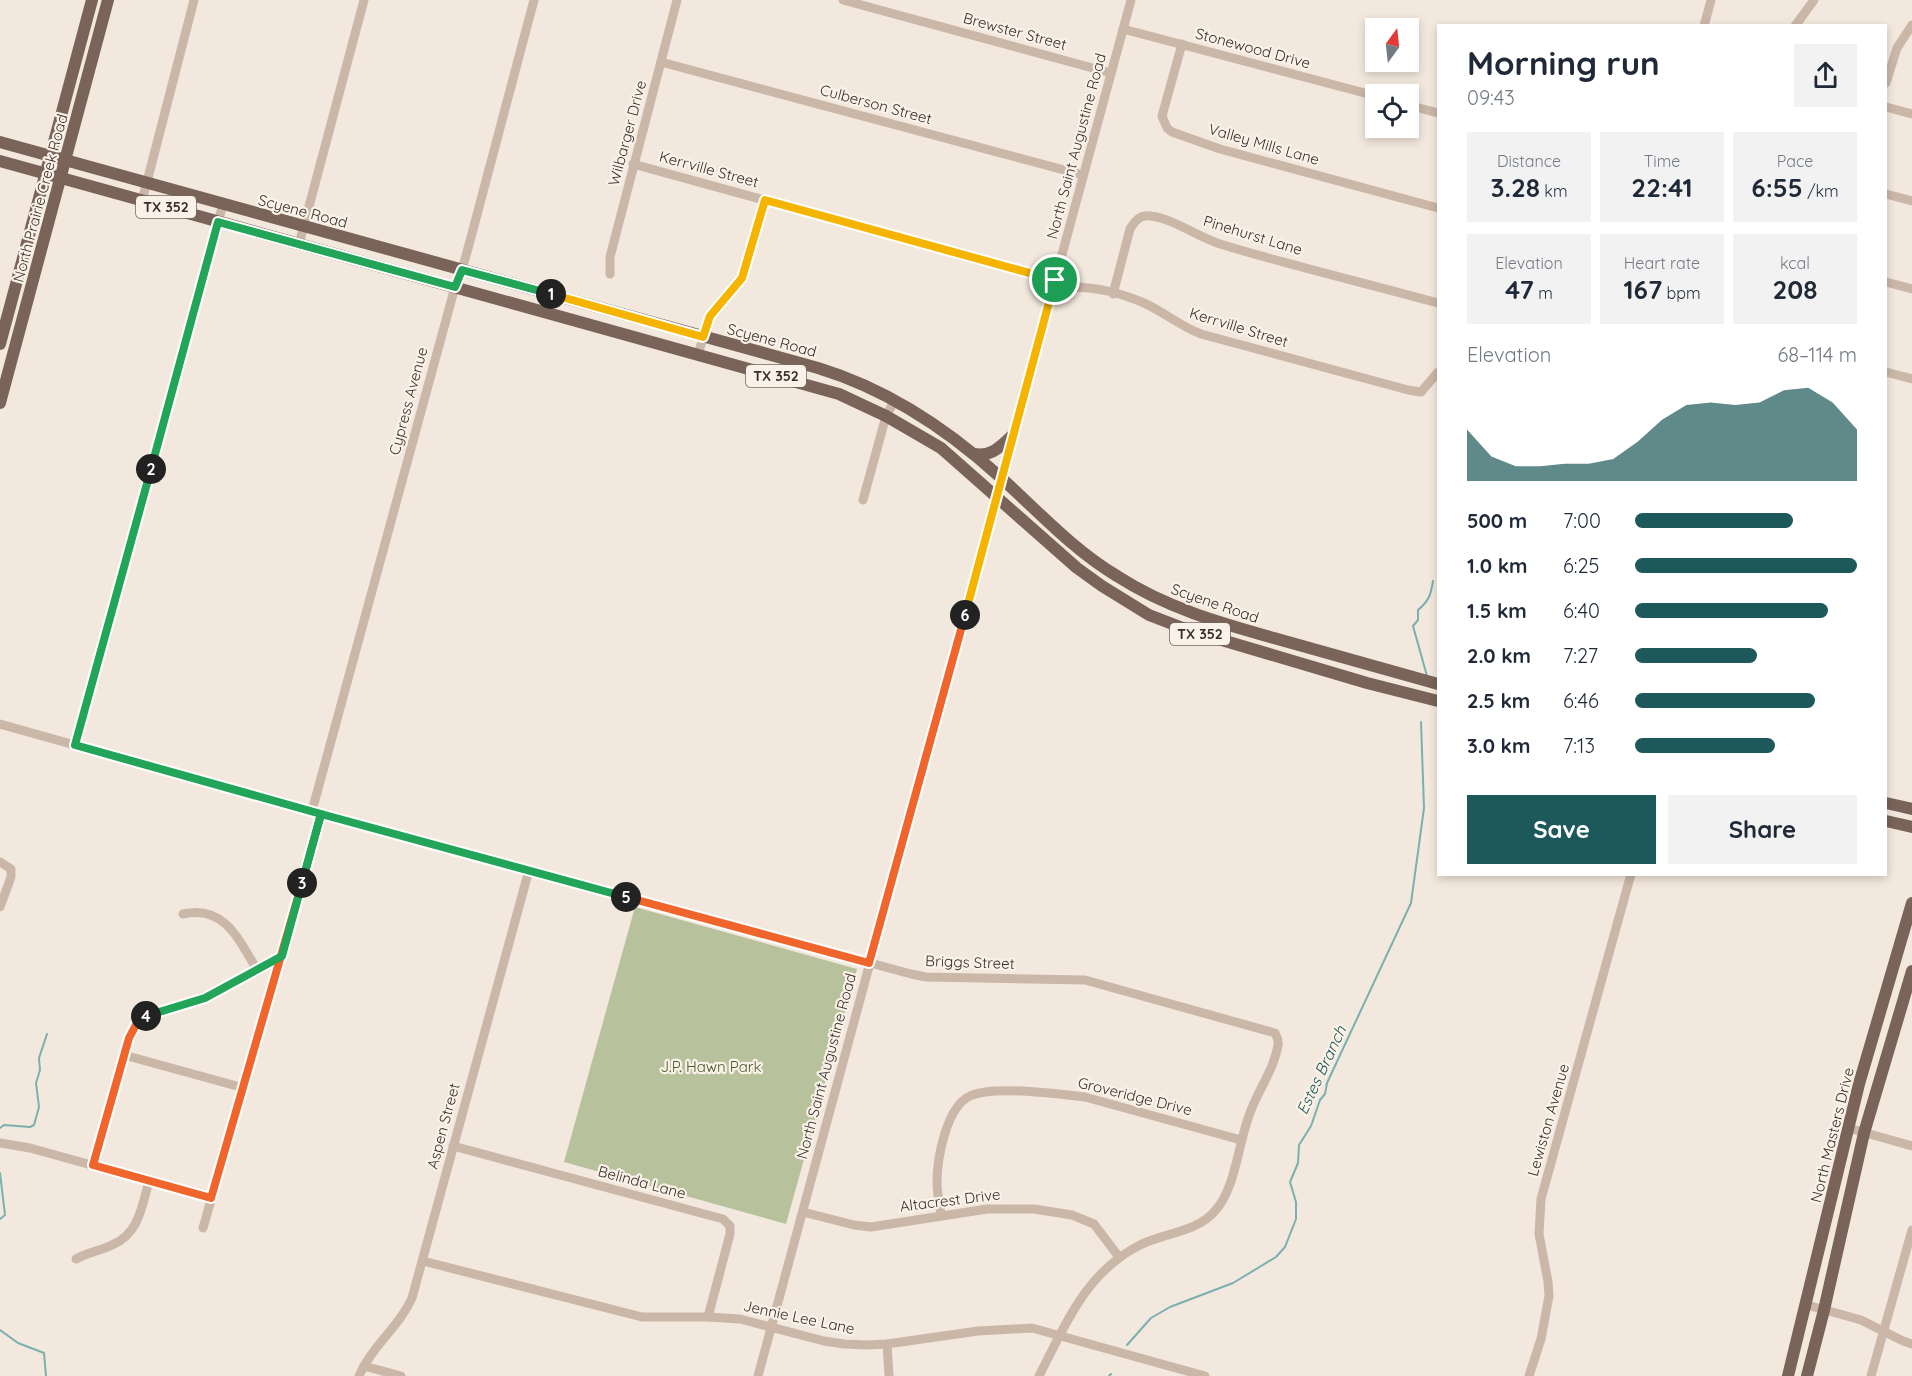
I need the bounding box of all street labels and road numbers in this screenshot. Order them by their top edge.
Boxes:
street label: Brewster Street [961,8,1069,54]
street label: Stonewood Drive [1193,24,1313,72]
street label: North Saint Augustine Road [1042,51,1110,241]
street label: Wilbarger Drive [604,78,650,188]
street label: Culberson Street [818,80,934,128]
street label: North Prairie Creek Road [8,112,72,284]
street label: Valley Mills Lane [1206,119,1322,169]
street label: Kerrville Street [657,147,761,191]
street label: Scyene Road [256,190,350,232]
road number: TX 352 [136,196,196,218]
street label: Pinehurst Lane [1201,211,1305,259]
street label: Kerrville Street [1187,303,1291,351]
street label: Scyene Road [725,319,819,361]
street label: Cypress Avenue [384,345,432,457]
road number: TX 352 [746,365,806,387]
street label: Scyene Road [1169,579,1261,627]
road number: TX 352 [1170,623,1230,645]
street label: Briggs Street [925,951,1015,973]
street label: North Saint Augustine Road [792,971,860,1161]
street label: Lewiston Avenue [1523,1062,1573,1178]
street label: North Masters Drive [1806,1066,1858,1204]
street label: Groveridge Drive [1076,1073,1194,1119]
street label: Aspen Street [422,1081,464,1171]
street label: Belinda Lane [596,1161,688,1203]
street label: Altacrest Drive [899,1184,1001,1216]
street label: Jennie Lee Lane [742,1296,856,1338]

